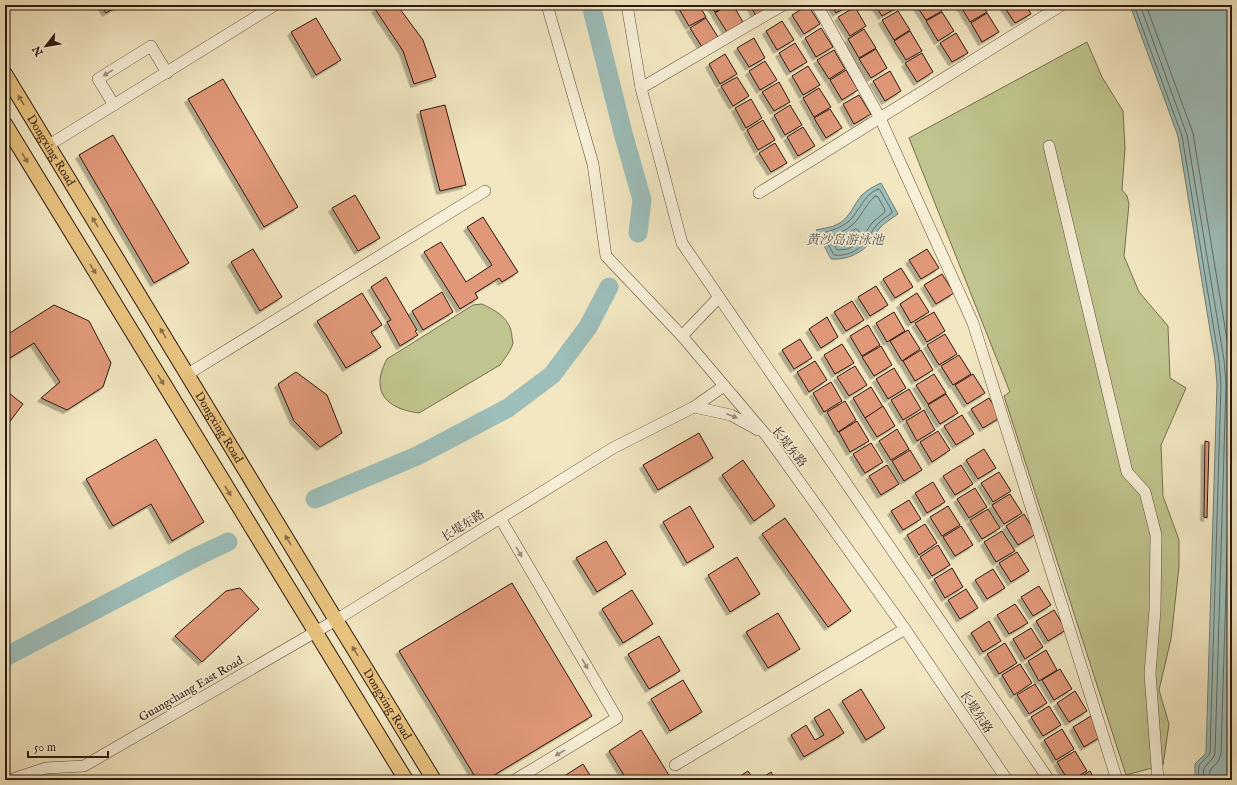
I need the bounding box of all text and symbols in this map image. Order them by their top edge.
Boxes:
north arrow [26,26,66,66]
text: N [30,43,47,59]
one-way arrow [102,69,114,76]
one-way arrow [17,95,25,105]
street label: Dongxing Road [24,112,79,189]
one-way arrow [22,152,29,164]
one-way arrow [92,216,99,228]
water label: 黄沙岛游泳池 [806,232,886,249]
one-way arrow [89,264,97,274]
one-way arrow [159,328,167,338]
one-way arrow [157,374,164,386]
street label: Dongxing Road [192,389,247,466]
one-way arrow [726,414,738,420]
street label: 长堤东路 [768,423,810,471]
one-way arrow [225,485,232,497]
street label: 长堤东路 [439,507,487,545]
one-way arrow [284,535,292,545]
one-way arrow [516,546,523,558]
one-way arrow [352,645,359,657]
street label: Guangchang East Road [136,653,246,725]
one-way arrow [582,658,589,670]
street label: Dongxing Road [360,666,415,743]
street label: 长堤东路 [956,688,996,736]
scale bar [28,733,108,759]
text: 50 m [34,740,56,755]
one-way arrow [555,749,565,757]

